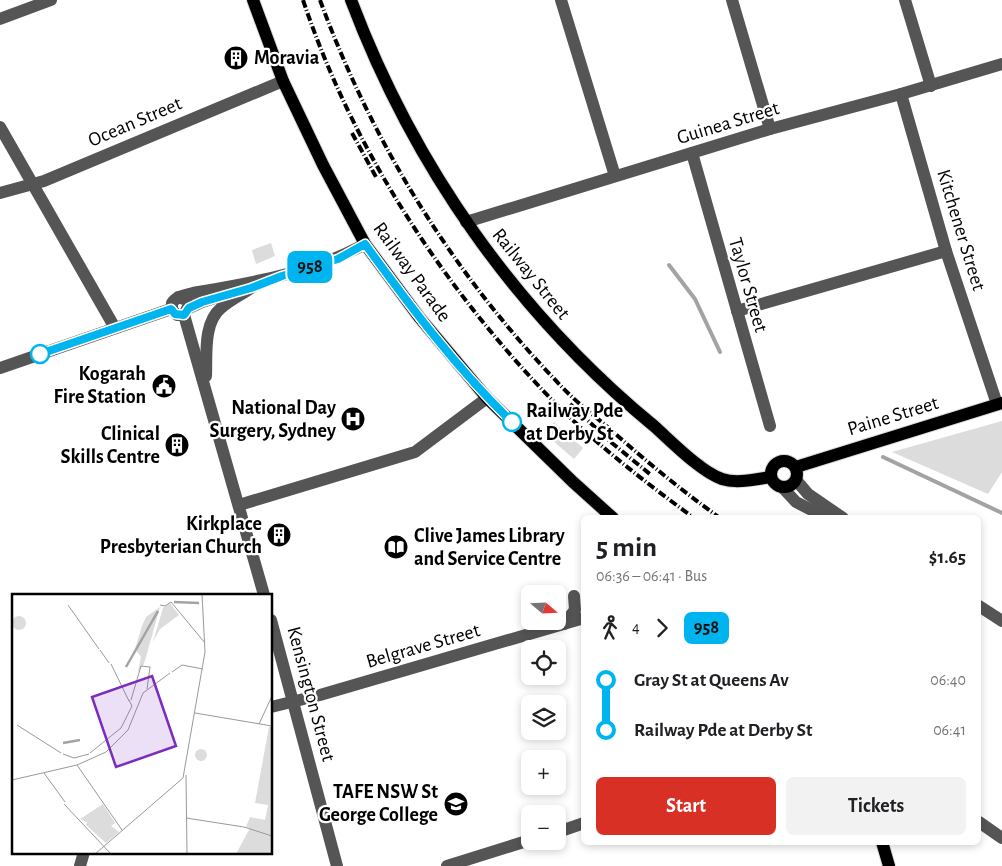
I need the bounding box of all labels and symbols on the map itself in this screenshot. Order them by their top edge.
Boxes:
building icon: Moravia [223,45,249,71]
place label: Moravia [254,48,320,68]
street label: Ocean Street [85,93,185,151]
street label: Guinea Street [674,98,782,148]
street label: Kitchener Street [933,167,989,294]
street label: Railway Parade [369,219,455,325]
street label: Railway Street [488,225,574,324]
street label: Taylor Street [725,235,771,335]
line badge: 958 [281,251,339,283]
unlabelled marker [30,344,50,364]
place label: Kogarah Fire Station [54,364,146,407]
public building icon: Kogarah Fire Station [151,373,177,399]
street label: Paine Street [845,393,941,439]
place label: National Day Surgery, Sydney [209,398,336,441]
place label: Railway Pde at Derby St [526,401,623,444]
hospital icon: National Day Surgery, Sydney [340,406,366,432]
marker: Railway Pde at Derby St [502,412,522,432]
place label: Clinical Skills Centre [61,424,160,467]
building icon: Clinical Skills Centre [164,432,190,458]
place label: Kirkplace Presbyterian Church [100,514,262,557]
building icon: Kirkplace Presbyterian Church [266,522,292,548]
place label: Clive James Library and Service Centre [414,526,565,569]
library icon: Clive James Library and Service Centre [383,534,409,560]
north arrow [521,585,566,630]
inset map [12,594,272,854]
street label: Belgrave Street [364,620,483,672]
street label: Kensington Street [283,624,339,764]
place label: TAFE NSW St George College [319,782,438,825]
school or university icon: TAFE NSW St George College [443,791,469,817]

